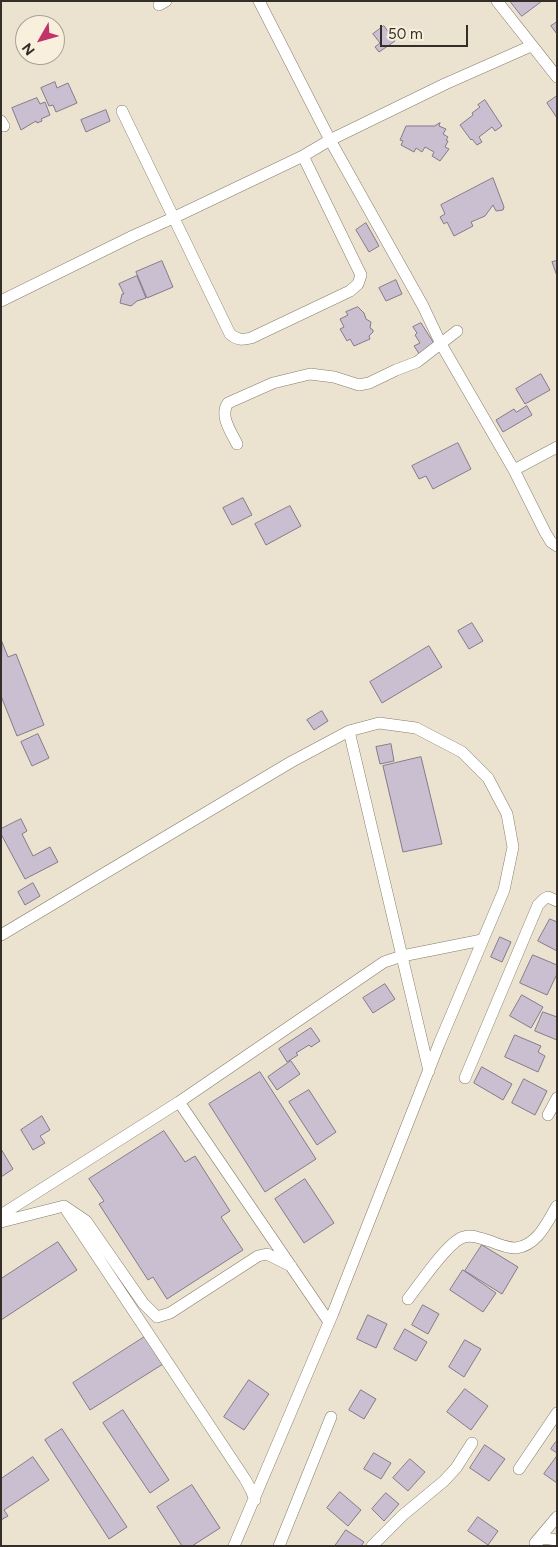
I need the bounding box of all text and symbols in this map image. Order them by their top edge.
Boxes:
north arrow [15,15,65,65]
scale bar [383,15,470,47]
text: 50 m [388,25,423,43]
text: N [19,39,39,58]

